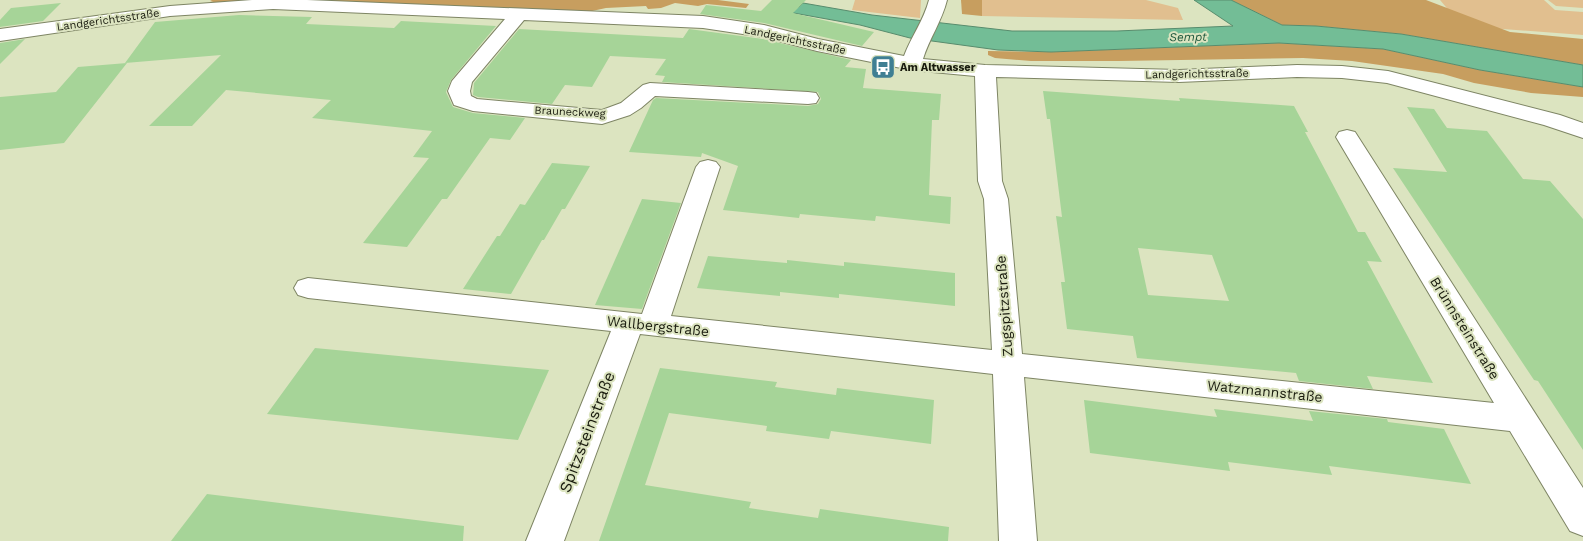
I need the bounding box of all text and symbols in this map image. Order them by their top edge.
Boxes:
street label: Landgerichtsstraße [56,6,160,34]
street label: Landgerichtsstraße [743,23,847,57]
water label: Sempt [1169,30,1207,44]
bus stop icon: Am Altwasser [870,54,896,80]
place label: Am Altwasser [900,61,976,74]
street label: Landgerichtsstraße [1145,67,1249,81]
street label: Brauneckweg [534,104,606,120]
street label: Zugspitzstraße [992,255,1016,357]
street label: Brünnsteinstraße [1427,274,1503,382]
street label: Wallbergstraße [606,313,710,339]
street label: Spitzsteinstraße [555,369,619,495]
street label: Watzmannstraße [1207,377,1323,405]

